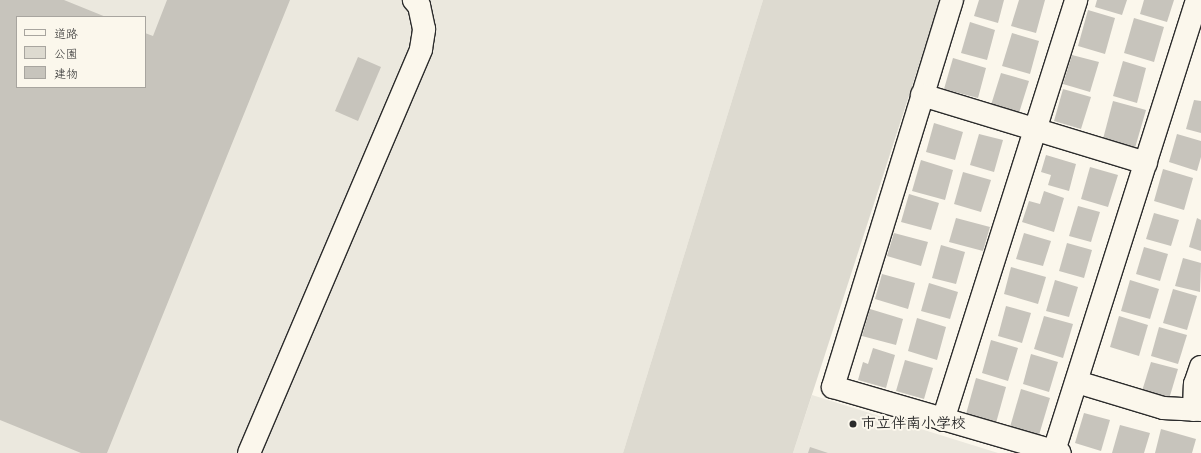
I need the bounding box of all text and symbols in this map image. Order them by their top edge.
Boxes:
legend [16,16,146,88]
text: 道路 [54,27,78,41]
text: 公園 [54,47,78,61]
text: 建物 [54,67,78,81]
place label: 市立伴南小学校 [861,415,966,433]
marker: 市立伴南小学校 [848,419,858,429]

